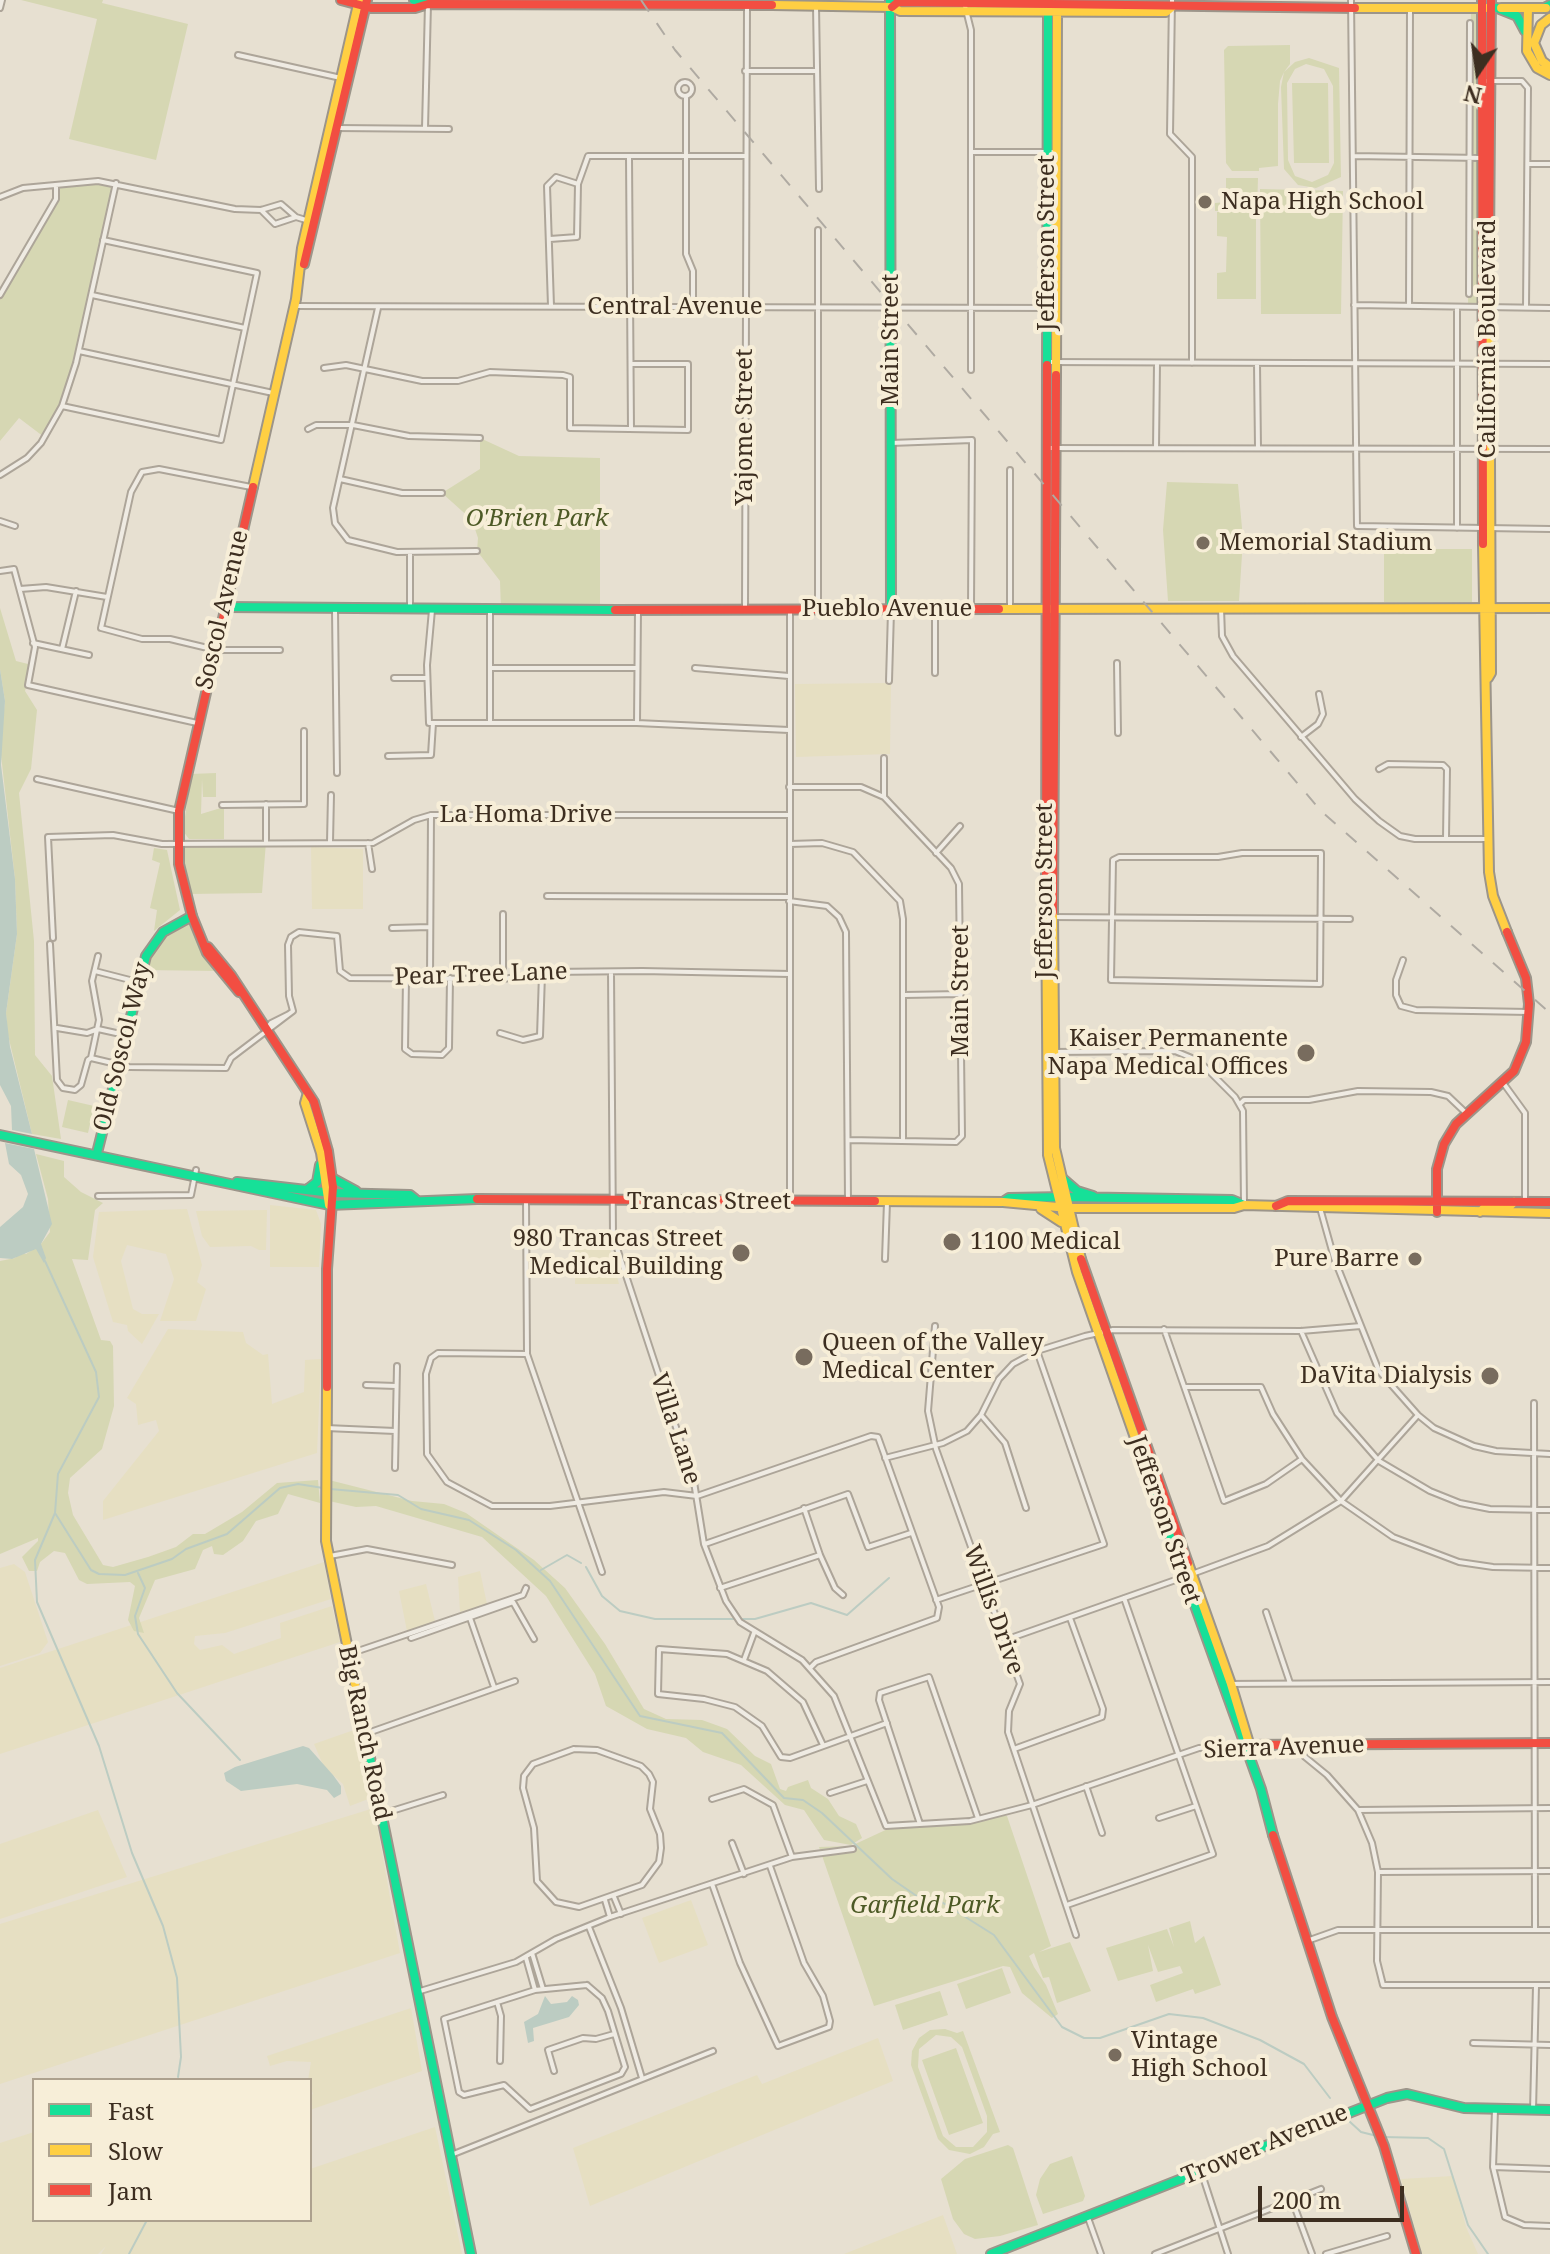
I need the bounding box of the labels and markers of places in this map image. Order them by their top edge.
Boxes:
place label: Napa High School [1221,188,1424,216]
marker: Napa High School [1196,193,1214,211]
place label: Memorial Stadium [1219,529,1432,557]
marker: Memorial Stadium [1194,534,1212,552]
place label: Kaiser Permanente Napa Medical Offices [1048,1025,1288,1081]
marker: Kaiser Permanente Napa Medical Offices [1295,1042,1317,1064]
place label: 980 Trancas Street Medical Building [513,1225,723,1281]
place label: 1100 Medical [970,1228,1120,1256]
marker: 1100 Medical [941,1231,963,1253]
marker: 980 Trancas Street Medical Building [730,1242,752,1264]
place label: Pure Barre [1274,1245,1399,1273]
marker: Pure Barre [1406,1250,1424,1268]
place label: Queen of the Valley Medical Center [822,1329,1044,1385]
marker: Queen of the Valley Medical Center [793,1346,815,1368]
place label: DaVita Dialysis [1300,1362,1472,1390]
marker: DaVita Dialysis [1479,1365,1501,1387]
place label: Vintage High School [1131,2027,1267,2083]
marker: Vintage High School [1106,2046,1124,2064]

